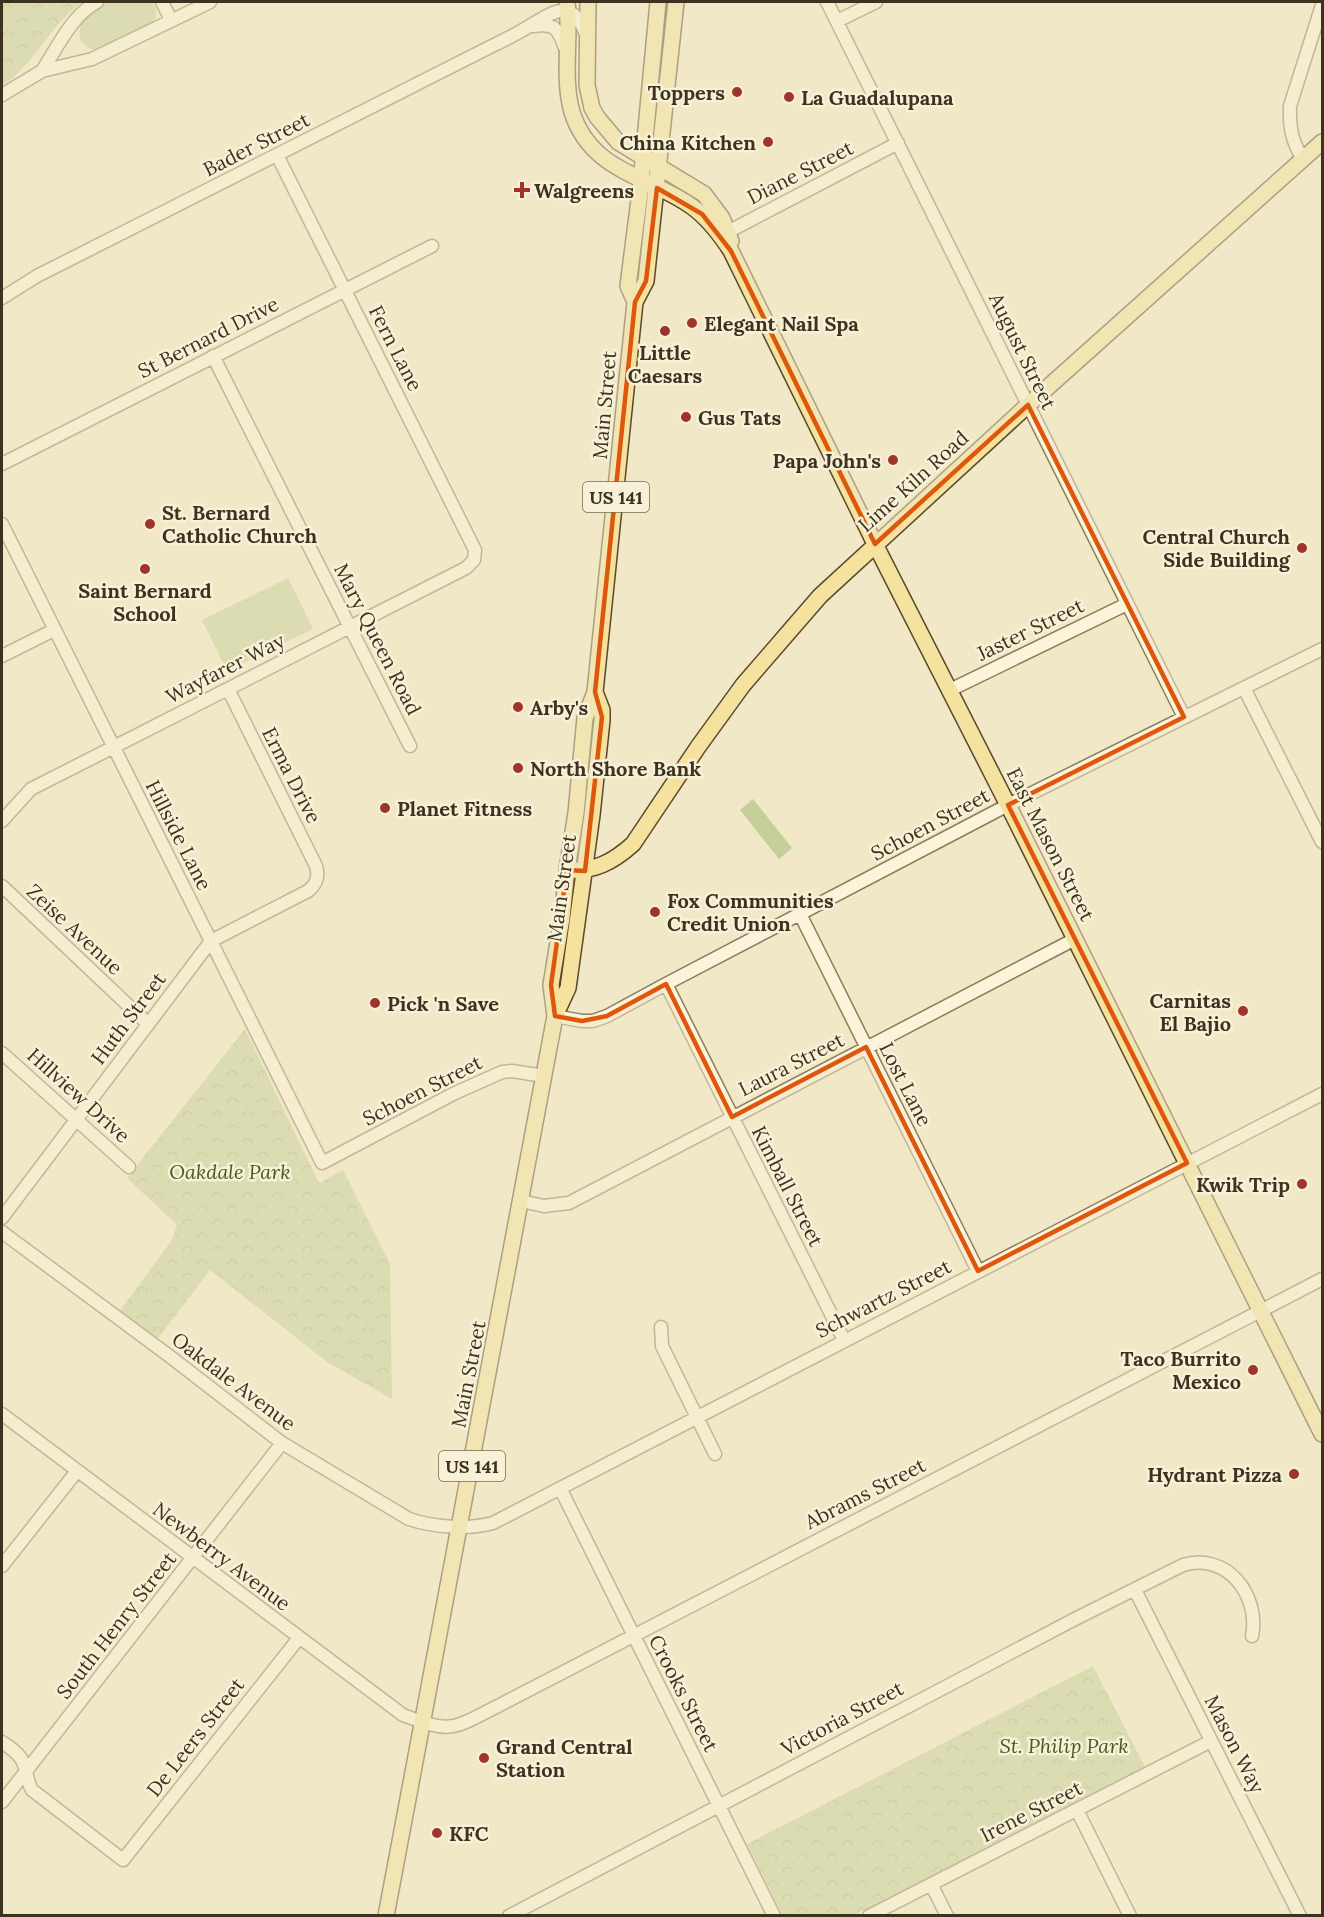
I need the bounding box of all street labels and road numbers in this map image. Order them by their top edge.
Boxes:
street label: Bader Street [199,106,314,182]
street label: Diane Street [743,134,857,209]
street label: August Street [984,288,1062,414]
street label: St Bernard Drive [134,291,283,383]
street label: Fern Lane [364,301,428,395]
street label: Main Street [587,350,621,460]
street label: Lime Kiln Road [853,425,973,537]
road number: US 141 [583,482,649,512]
street label: Mary Queen Road [329,559,427,719]
street label: Jaster Street [972,592,1088,666]
street label: Wayfarer Way [161,627,289,709]
street label: Erma Drive [257,723,327,827]
street label: East Mason Street [1002,763,1101,925]
street label: Hillside Lane [141,776,217,894]
street label: Schoen Street [866,782,994,866]
street label: Main Street [541,832,581,943]
street label: Zeise Avenue [22,878,128,980]
street label: Huth Street [85,967,171,1069]
street label: Laura Street [734,1027,848,1101]
street label: Lost Lane [874,1038,938,1130]
street label: Hillview Drive [22,1042,136,1148]
street label: Schoen Street [358,1049,486,1131]
street label: Kimball Street [747,1122,829,1251]
street label: Schwartz Street [811,1253,955,1343]
street label: Main Street [445,1318,491,1430]
street label: Oakdale Avenue [167,1326,301,1436]
road number: US 141 [439,1451,505,1481]
street label: Abrams Street [800,1452,930,1535]
street label: Newberry Avenue [148,1496,296,1616]
street label: South Henry Street [51,1546,181,1703]
street label: Crooks Street [644,1630,724,1756]
street label: De Leers Street [141,1672,249,1801]
street label: Victoria Street [776,1675,908,1761]
street label: Mason Way [1200,1691,1271,1798]
street label: Irene Street [976,1775,1086,1847]

